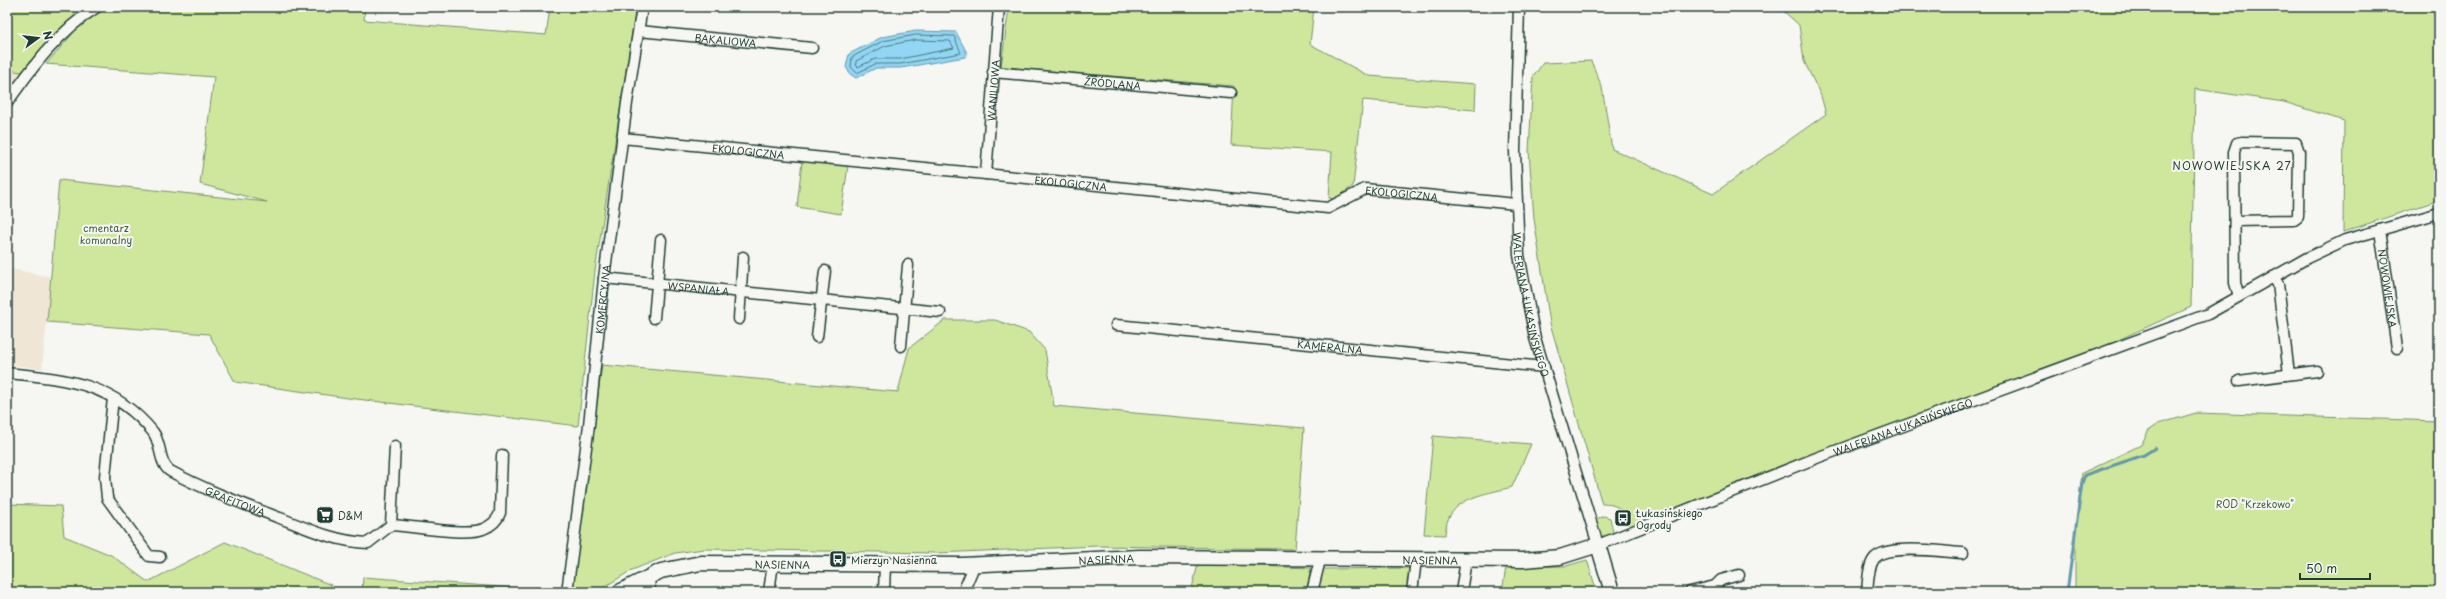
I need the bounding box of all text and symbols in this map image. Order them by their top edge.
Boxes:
north arrow [18,18,58,58]
text: N [39,29,58,42]
street label: BAKALIOWA [694,29,757,50]
street label: WANILIOWA [983,59,1002,122]
street label: ŹRÓDLANA [1084,73,1142,93]
street label: EKOLOGICZNA [711,139,786,162]
district label: NOWOWIEJSKA 27 [2172,157,2292,174]
street label: EKOLOGICZNA [1034,171,1108,194]
street label: EKOLOGICZNA [1365,182,1439,204]
park label: cmentarz komunalny [80,220,132,247]
street label: WALERIANA ŁUKASIŃSKIEGO [1511,232,1554,379]
street label: NOWOWIEJSKA [2375,248,2402,329]
street label: KOMERCYJNA [591,263,613,335]
street label: WSPANIAŁA [667,277,730,298]
street label: KAMERALNA [1297,335,1364,357]
street label: WALERIANA ŁUKASIŃSKIEGO [1831,394,1974,459]
street label: GRAFITOWA [203,482,268,520]
park label: ROD "Krzekowo" [2216,496,2294,511]
supermarket icon: D&M [315,505,335,525]
place label: Łukasińskiego Ogrody [1636,505,1703,533]
place label: D&M [338,508,363,523]
bus stop icon: Łukasińskiego Ogrody [1613,508,1633,528]
bus stop icon: Mierzyn Nasienna [828,549,848,569]
street label: NASIENNA [1078,550,1135,567]
place label: Mierzyn Nasienna [851,552,938,568]
street label: NASIENNA [1402,552,1458,567]
scale bar [2300,555,2370,581]
street label: NASIENNA [754,556,810,571]
text: 50 m [2306,559,2337,577]

